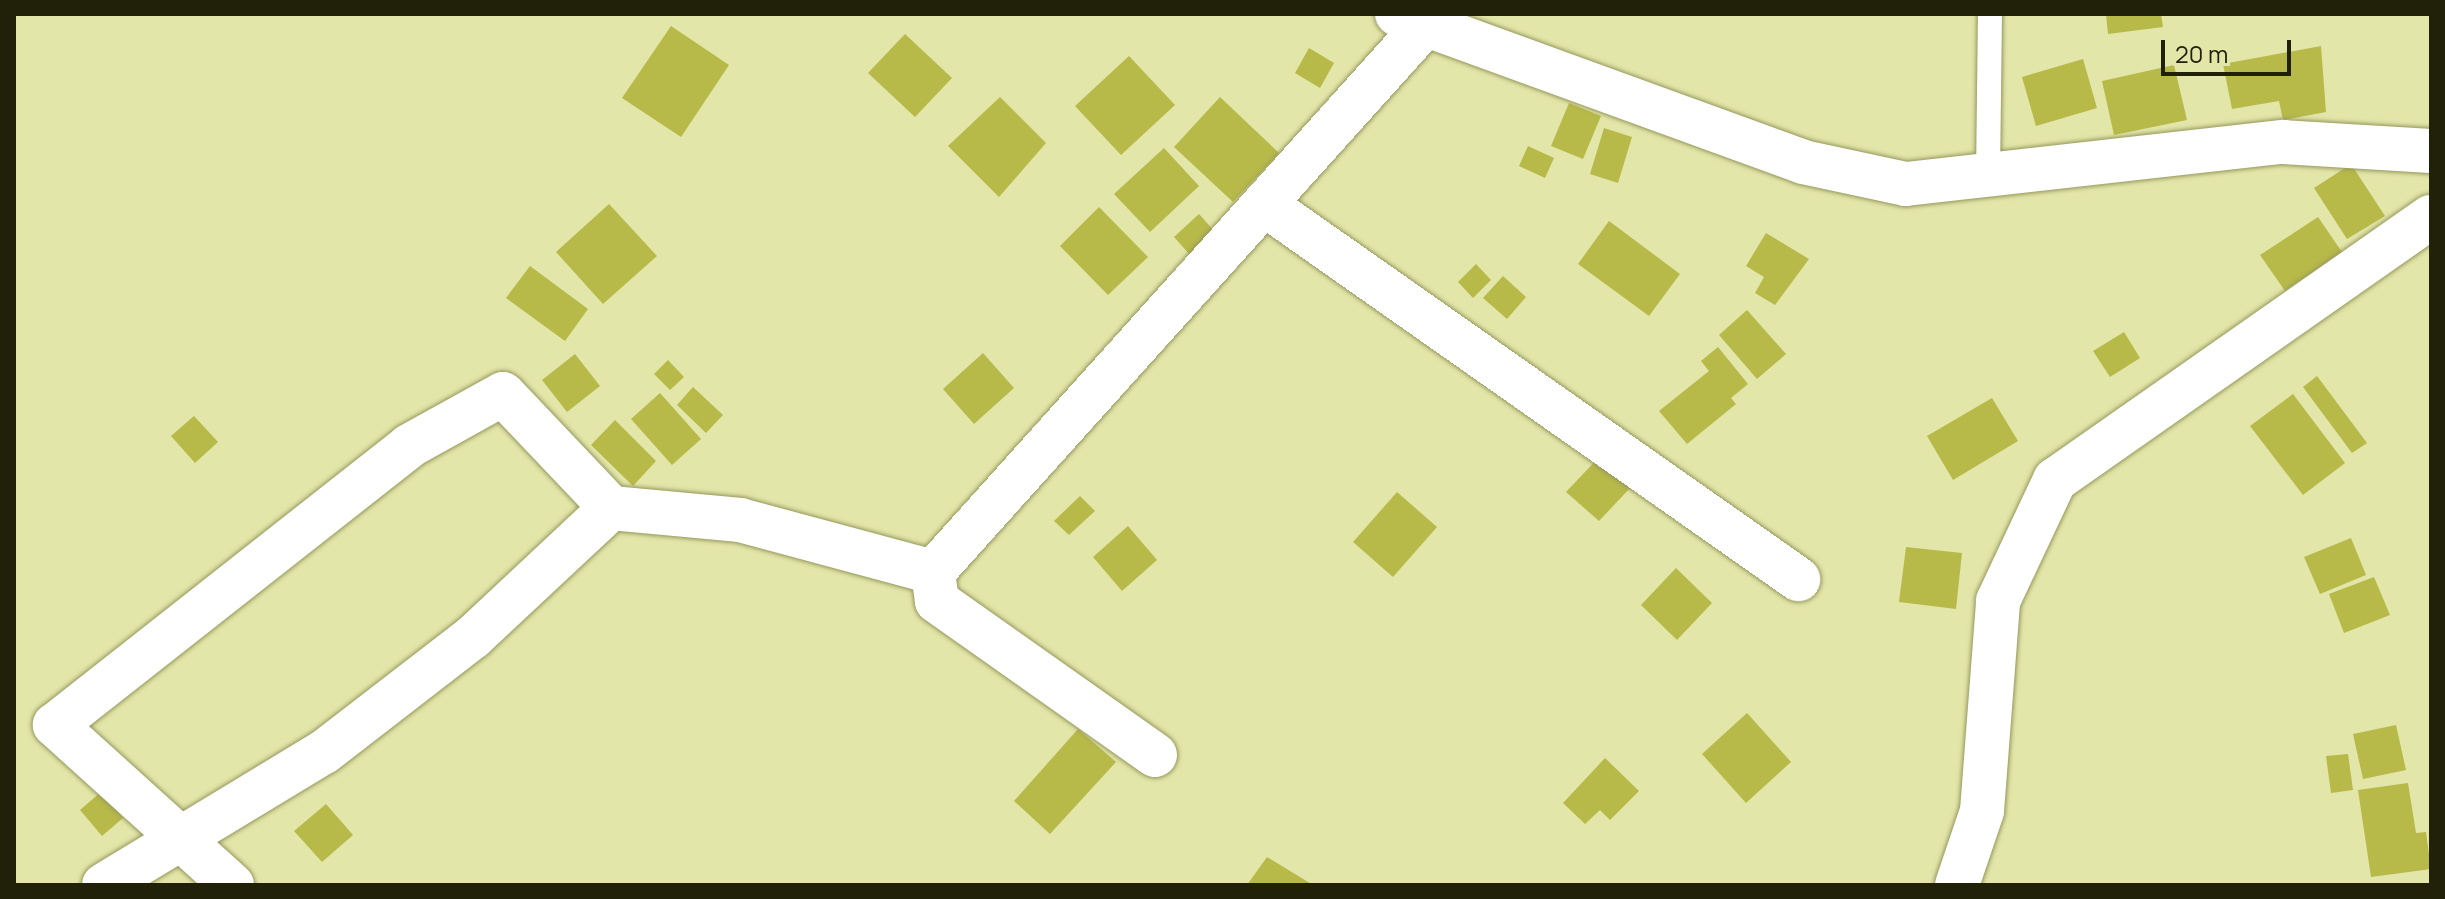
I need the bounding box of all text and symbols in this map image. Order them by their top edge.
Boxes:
scale bar [2165,24,2295,74]
text: 20 m [2175,37,2228,70]

